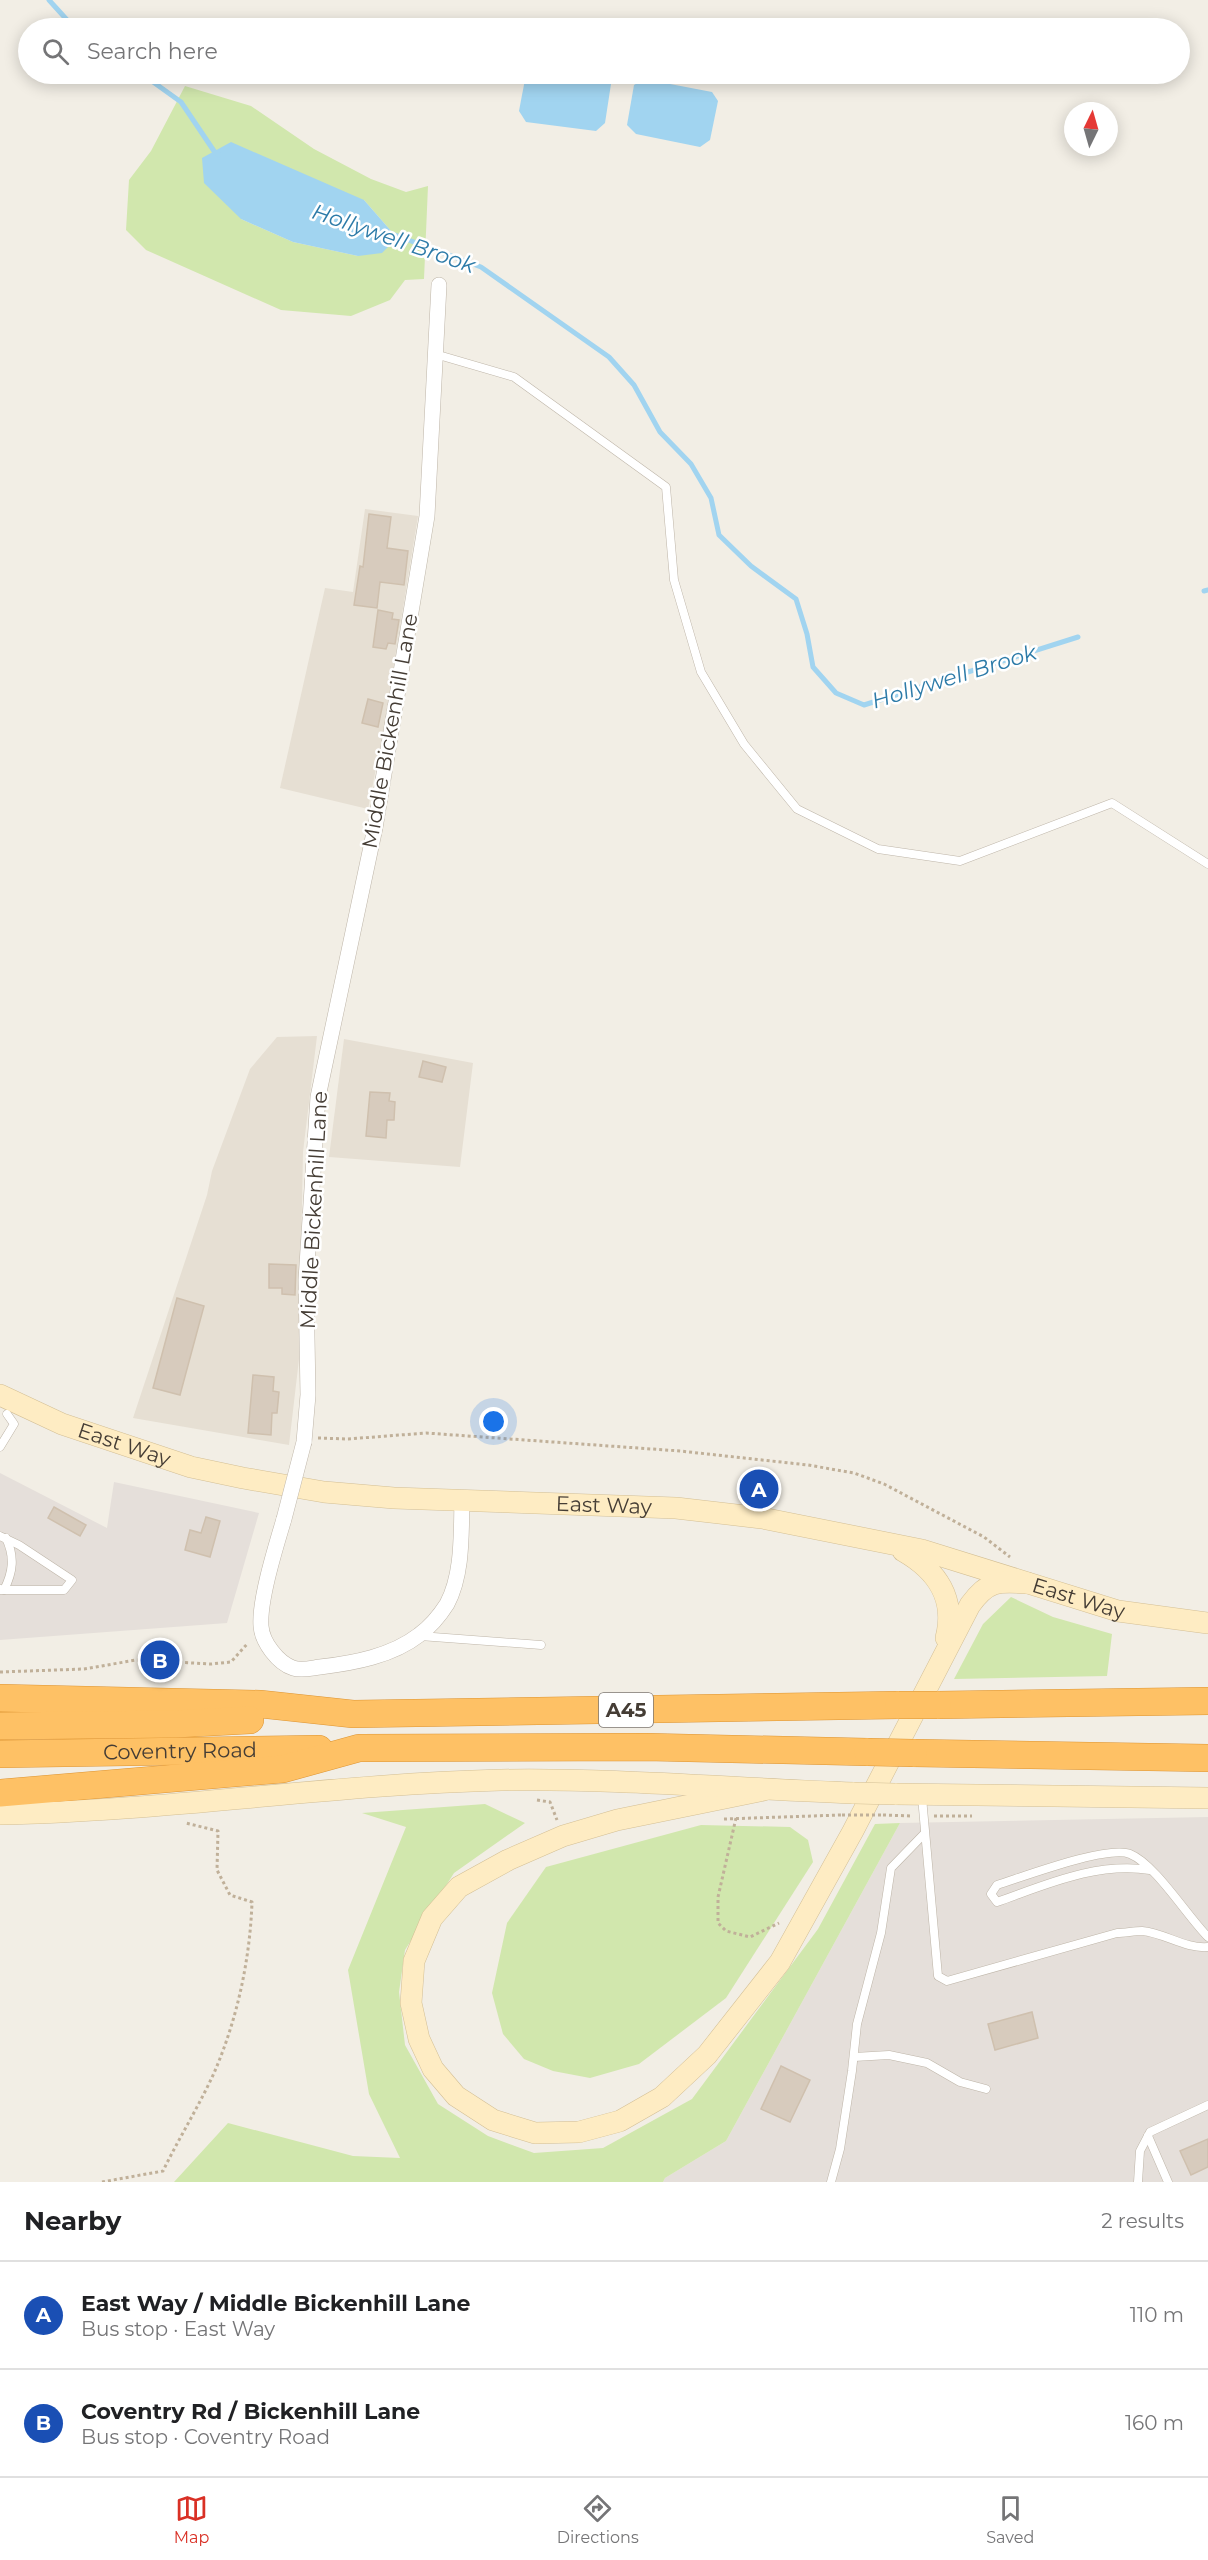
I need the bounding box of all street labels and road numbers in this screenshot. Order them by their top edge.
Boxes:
street label: Middle Bickenhill Lane [356,611,423,850]
street label: Middle Bickenhill Lane [295,1090,332,1330]
street label: East Way [75,1417,174,1472]
street label: East Way [555,1491,653,1519]
street label: East Way [1029,1572,1127,1624]
road number: A45 [599,1693,653,1727]
street label: Coventry Road [103,1737,257,1764]

